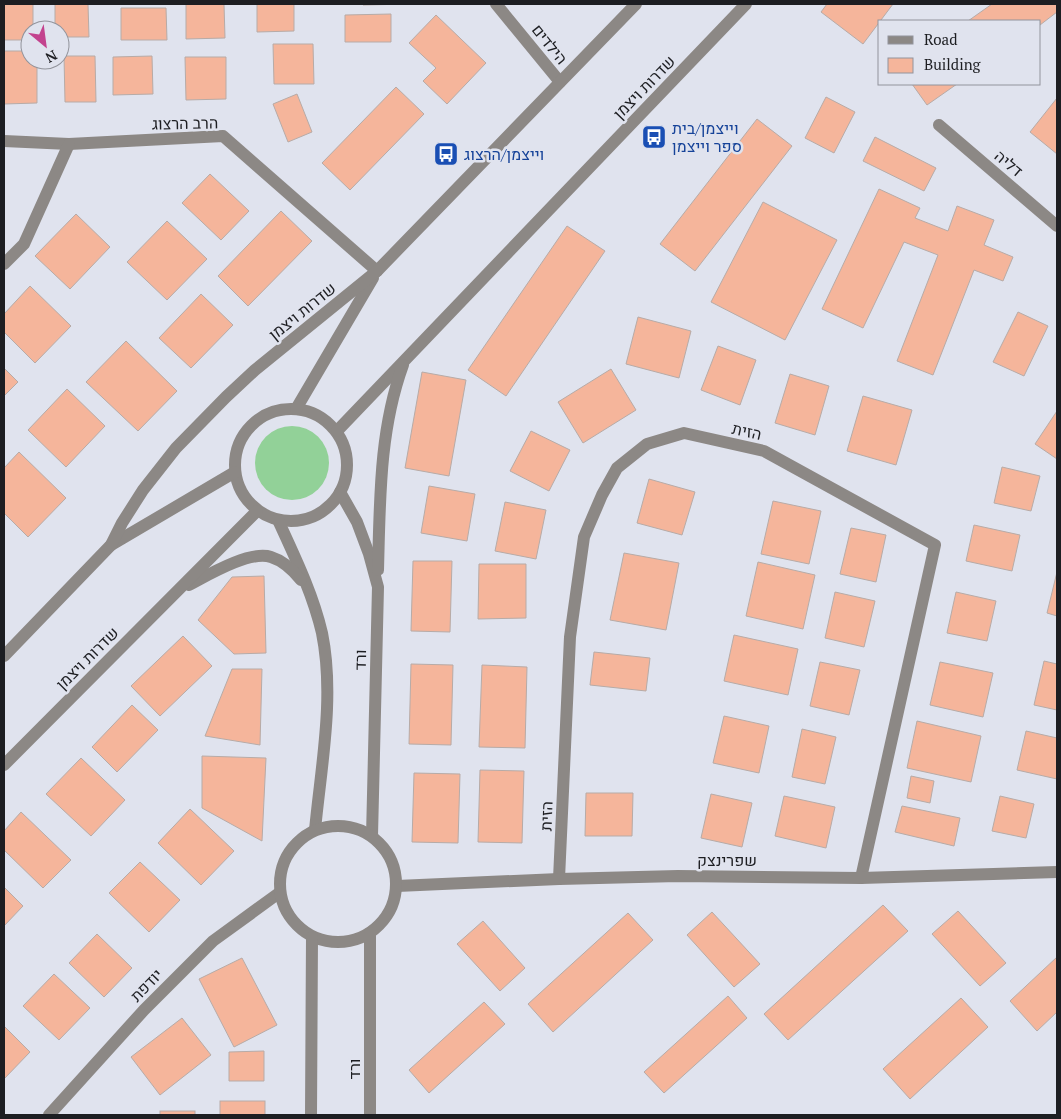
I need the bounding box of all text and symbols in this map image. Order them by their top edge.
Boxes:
street label: הילדים [527,19,573,69]
north arrow [20,20,70,70]
legend [878,20,1041,85]
text: Road [924,29,957,49]
text: N [42,46,61,68]
street label: שדרות ויצמן [608,50,680,124]
text: Building [924,54,982,74]
street label: הרב הרצוג [152,111,218,135]
place label: וייצמן/בית ספר וייצמן [672,117,742,157]
bus stop icon: וייצמן/בית ספר וייצמן [641,124,667,150]
bus stop icon: וייצמן/הרצוג [433,141,459,167]
place label: וייצמן/הרצוג [464,143,544,165]
street label: דליה [990,145,1028,181]
street label: שדרות ויצמן [264,277,340,345]
street label: הזית [730,417,764,445]
street label: שדרות ויצמן [51,622,123,694]
street label: ורד [349,649,371,671]
street label: הזית [534,801,558,831]
street label: שפרינצק [697,849,757,871]
street label: יודפת [125,964,167,1006]
street label: ורד [343,1059,365,1079]

